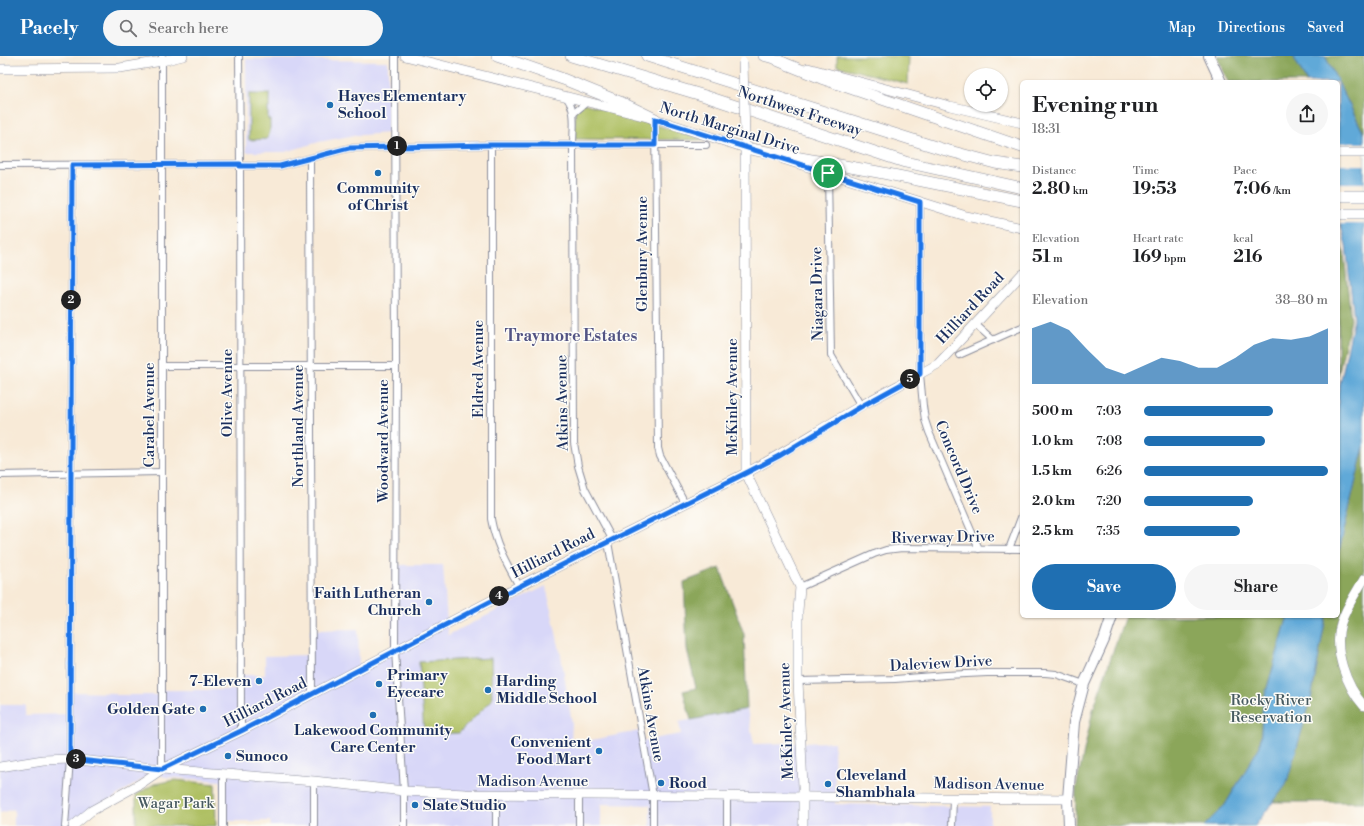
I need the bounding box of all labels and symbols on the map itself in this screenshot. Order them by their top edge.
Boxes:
street label: Northwest Freeway [735,82,865,141]
place label: Hayes Elementary School [338,87,467,123]
street label: North Marginal Drive [657,98,802,159]
marker: Hayes Elementary School [325,100,335,110]
pin: 1 [387,136,407,156]
pin [811,156,845,190]
marker: Community of Christ [373,168,383,178]
place label: Community of Christ [337,179,420,215]
street label: Glenbury Avenue [633,196,652,312]
street label: Niagara Drive [807,247,828,341]
street label: Hilliard Road [932,268,1009,348]
pin: 2 [61,290,81,310]
street label: Eldred Avenue [469,320,488,418]
district label: Traymore Estates [505,326,637,346]
street label: McKinley Avenue [723,338,742,456]
street label: Olive Avenue [218,349,237,437]
street label: Atkins Avenue [552,355,573,452]
street label: Carabel Avenue [140,362,159,468]
street label: Northland Avenue [289,365,308,487]
pin: 5 [900,369,920,389]
street label: Woodward Avenue [374,379,393,504]
street label: Concord Drive [930,418,987,517]
street label: Hilliard Road [508,524,599,583]
street label: Riverway Drive [891,527,995,548]
place label: Faith Lutheran Church [314,584,422,620]
pin: 4 [489,586,509,606]
marker: Faith Lutheran Church [424,597,434,607]
street label: Daleview Drive [889,651,993,676]
street label: McKinley Avenue [775,662,798,780]
street label: Atkins Avenue [633,664,668,763]
place label: Primary Eyecare [387,666,448,702]
place label: 7-Eleven [189,672,252,691]
place label: Harding Middle School [496,672,597,708]
street label: Hilliard Road [220,673,311,732]
marker: 7-Eleven [254,676,264,686]
marker: Primary Eyecare [374,679,384,689]
marker: Harding Middle School [483,685,493,695]
park label: Rocky River Reservation [1230,691,1312,727]
place label: Golden Gate [107,700,195,719]
marker: Golden Gate [198,704,208,714]
marker: Lakewood Community Care Center [368,710,378,720]
place label: Lakewood Community Care Center [294,721,452,757]
place label: Convenient Food Mart [510,733,592,769]
marker: Convenient Food Mart [594,746,604,756]
place label: Sunoco [236,747,289,766]
pin: 3 [66,749,86,769]
marker: Sunoco [223,751,233,761]
place label: Cleveland Shambhala [836,766,916,802]
street label: Madison Avenue [478,772,588,791]
place label: Rood [669,774,708,793]
street label: Madison Avenue [933,774,1045,795]
marker: Rood [656,778,666,788]
marker: Cleveland Shambhala [823,779,833,789]
park label: Wagar Park [137,794,215,813]
place label: Slate Studio [423,796,507,815]
marker: Slate Studio [410,800,420,810]

